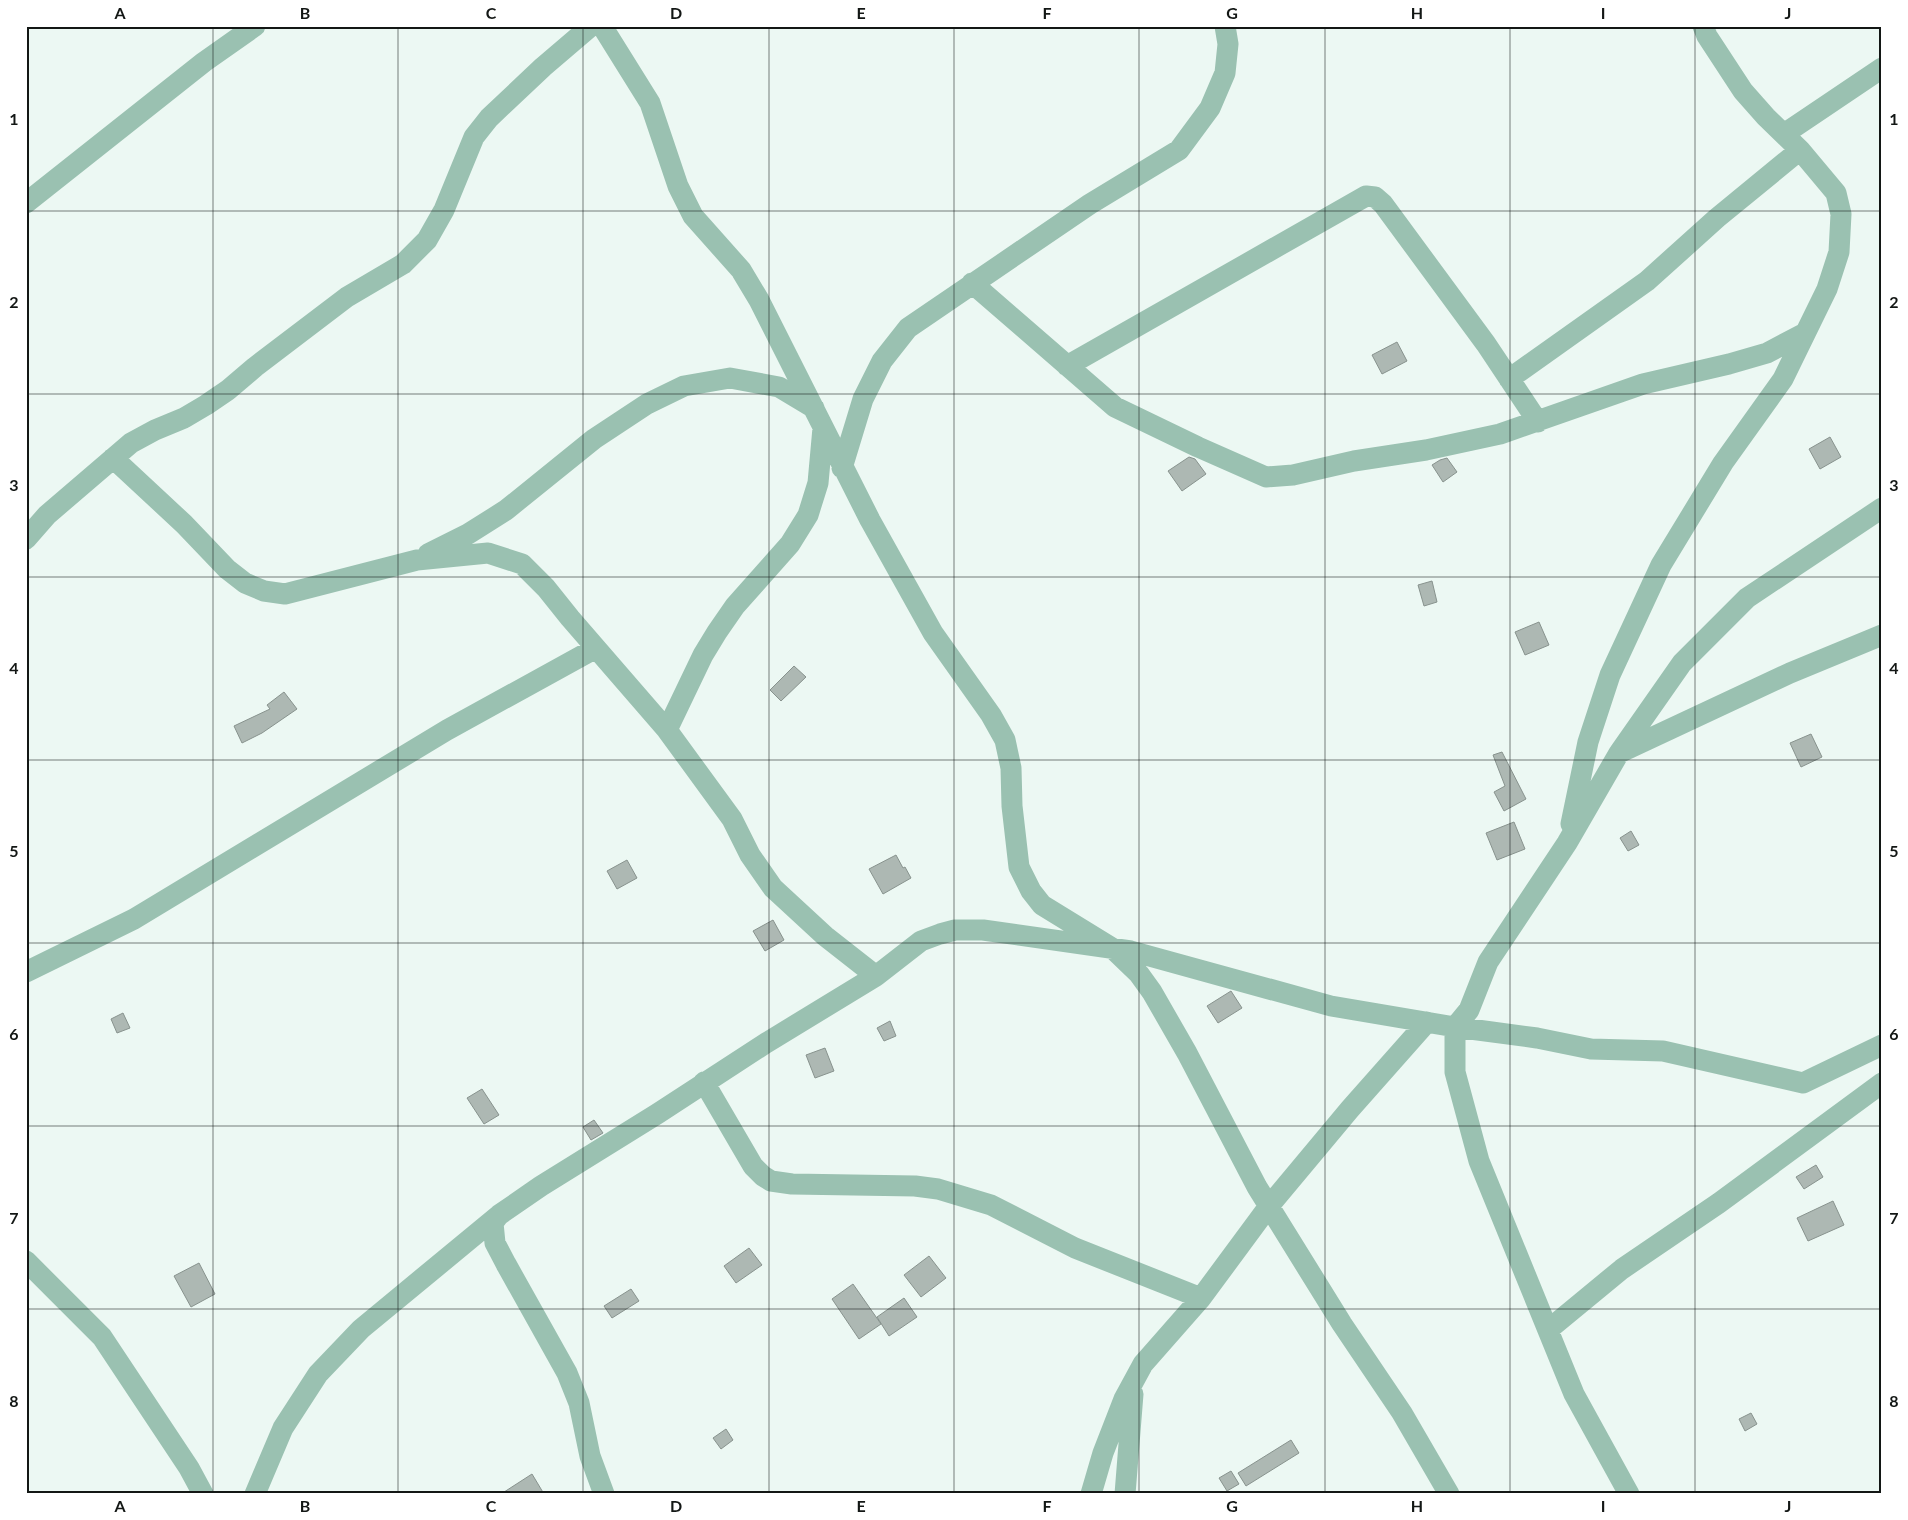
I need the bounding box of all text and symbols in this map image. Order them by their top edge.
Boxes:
text: A [113,3,126,22]
text: B [300,3,310,22]
text: C [486,3,497,22]
text: D [670,3,682,22]
text: E [856,3,866,22]
text: F [1042,3,1052,22]
text: G [1226,3,1238,22]
text: H [1411,3,1423,22]
text: I [1601,3,1605,22]
text: J [1785,3,1791,22]
text: 1 [9,109,19,128]
text: 1 [1889,109,1899,128]
text: 2 [9,292,19,311]
text: 2 [1889,292,1899,311]
text: 3 [9,475,19,494]
text: 3 [1889,475,1899,494]
text: 4 [9,658,19,677]
text: 4 [1889,658,1899,677]
text: 5 [9,841,19,860]
text: 5 [1889,841,1899,860]
text: 6 [9,1024,19,1043]
text: 6 [1889,1024,1899,1043]
text: 7 [9,1208,19,1227]
text: 7 [1889,1208,1899,1227]
text: 8 [9,1391,19,1410]
text: 8 [1889,1391,1899,1410]
text: A [113,1496,126,1515]
text: B [300,1496,310,1515]
text: C [486,1496,497,1515]
text: D [670,1496,682,1515]
text: E [856,1496,866,1515]
text: F [1042,1496,1052,1515]
text: G [1226,1496,1238,1515]
text: H [1411,1496,1423,1515]
text: I [1601,1496,1605,1515]
text: J [1785,1496,1791,1515]

